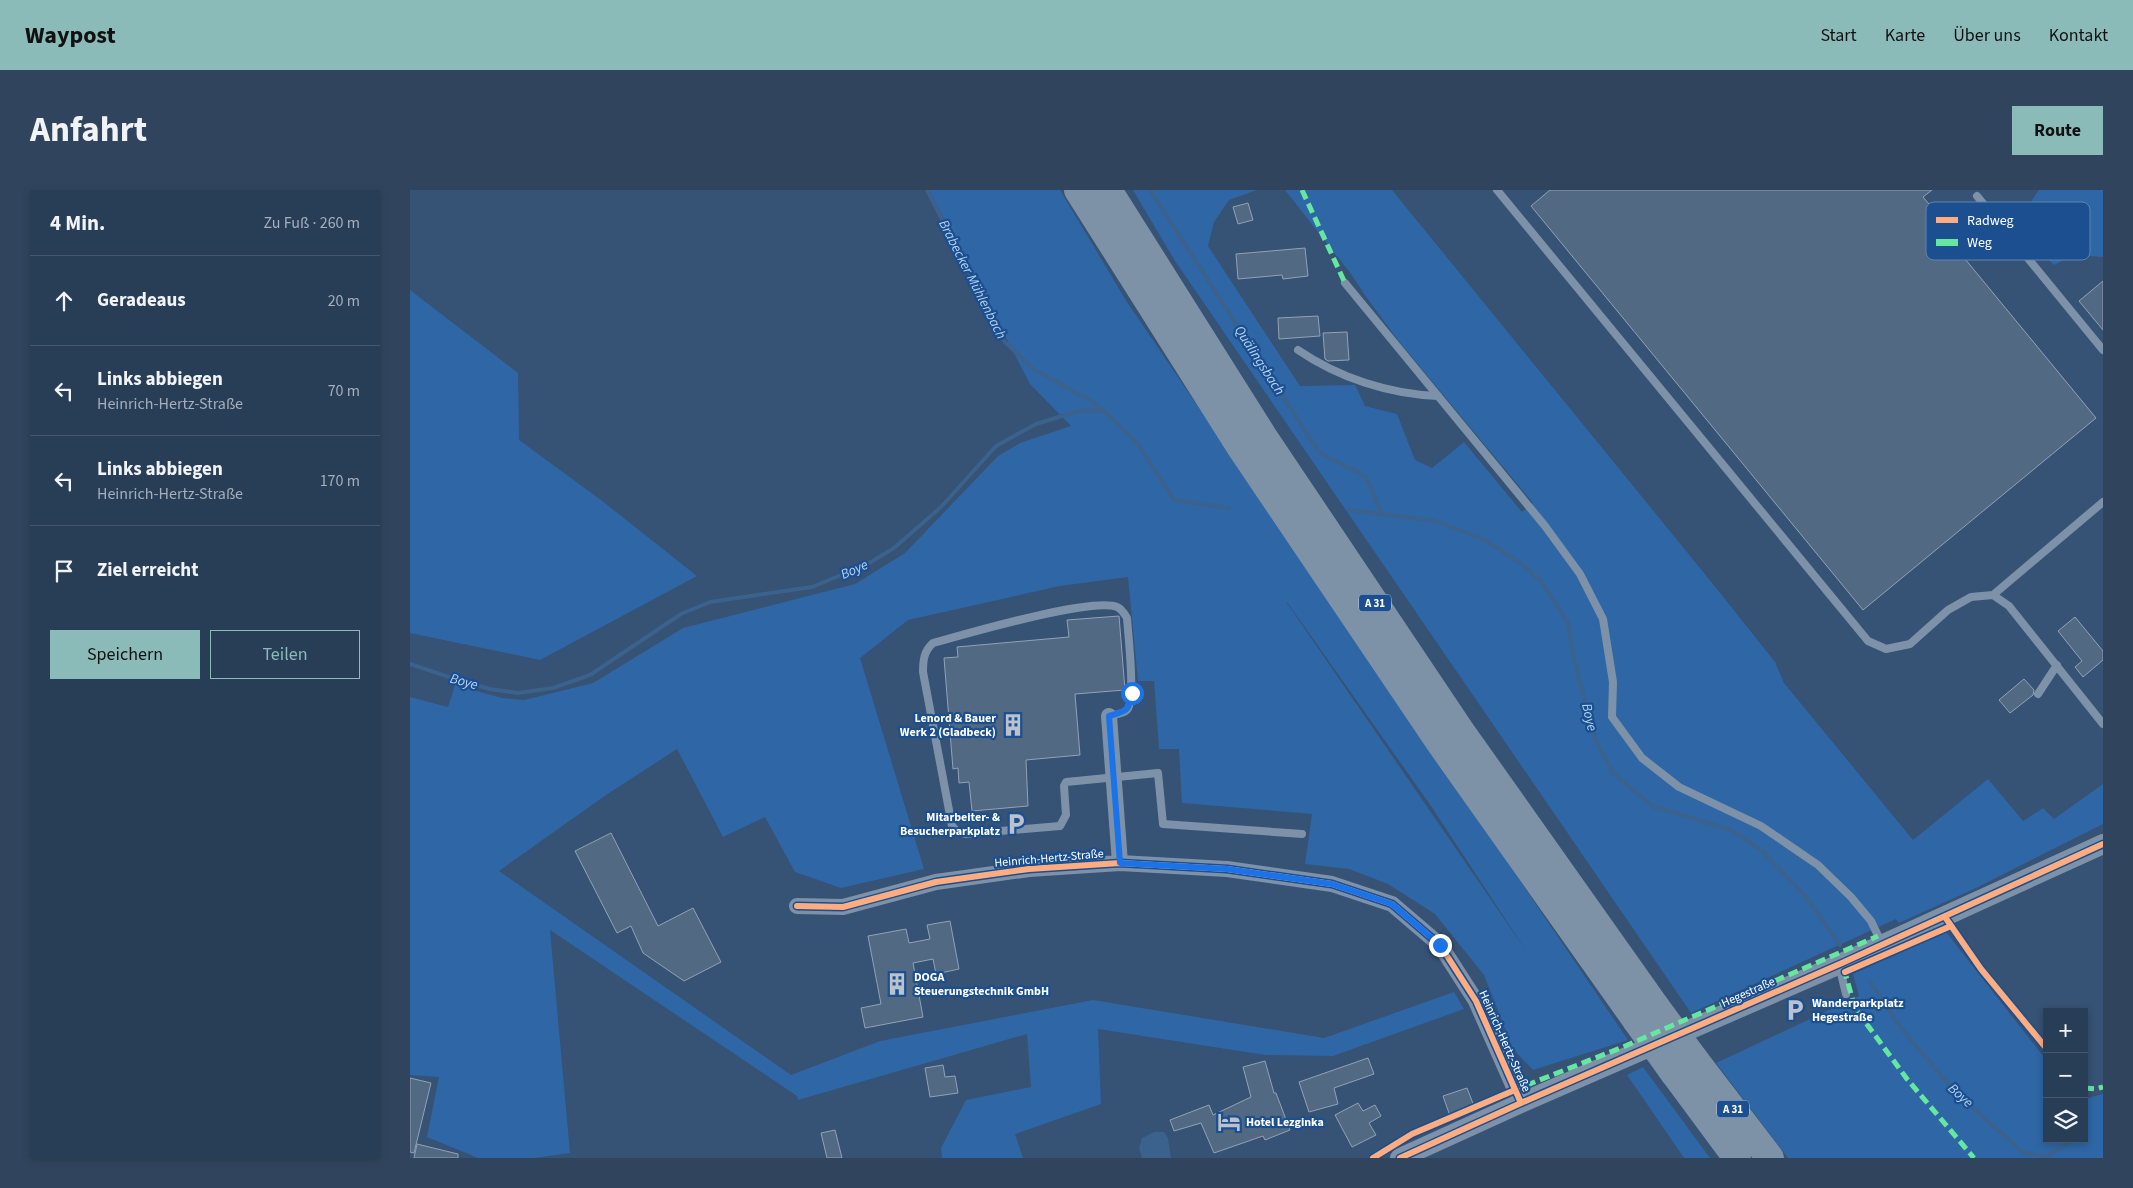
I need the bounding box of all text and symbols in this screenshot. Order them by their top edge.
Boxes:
text: Waypost [25,18,116,53]
text: Start [1820,23,1857,48]
text: Karte [1885,23,1925,48]
text: Über uns [1953,23,2021,48]
text: Kontakt [2049,23,2108,48]
text: Anfahrt [30,105,147,155]
button: Route [2012,106,2103,155]
legend [1926,202,2090,260]
text: 4 Min. [50,208,105,238]
text: Radweg [1967,211,2014,231]
text: Zu Fuß · 260 m [264,212,360,234]
water label: Brabecker Mühlenbach [933,216,1011,343]
text: Weg [1967,233,1992,253]
icon: ahead [50,287,78,315]
text: Geradeaus [97,287,186,314]
text: 20 m [328,290,360,312]
water label: Quälingsbach [1229,322,1289,399]
text: Links abbiegen [97,366,223,393]
icon: left [50,377,78,405]
text: 70 m [328,380,360,402]
text: Heinrich-Hertz-Straße [97,393,243,415]
text: Links abbiegen [97,456,223,483]
icon: left [50,467,78,495]
text: 170 m [320,470,360,492]
text: Heinrich-Hertz-Straße [97,483,243,505]
water label: Boye [838,555,871,585]
icon: arrive [50,557,78,585]
text: Ziel erreicht [97,557,198,584]
road number: A 31 [1359,594,1391,612]
button: Speichern [50,630,200,679]
button: Teilen [210,630,360,679]
water label: Boye [448,669,480,695]
route start [1121,682,1144,705]
water label: Boye [1576,701,1602,733]
place label: Lenord & Bauer Werk 2 (Gladbeck) [900,710,996,741]
building icon: Lenord & Bauer Werk 2 (Gladbeck) [1000,712,1026,738]
place label: Mitarbeiter- & Besucherparkplatz [900,809,1000,840]
parking icon: Mitarbeiter- & Besucherparkplatz [1003,811,1029,837]
street label: Heinrich-Hertz-Straße [994,845,1104,872]
route end [1429,934,1452,957]
place label: DOGA Steuerungstechnik GmbH [914,969,1049,1000]
building icon: DOGA Steuerungstechnik GmbH [884,971,910,997]
street label: Hegestraße [1719,973,1778,1012]
street label: Heinrich-Hertz-Straße [1474,988,1535,1095]
place label: Wanderparkplatz Hegestraße [1812,995,1904,1026]
parking icon: Wanderparkplatz Hegestraße [1782,997,1808,1023]
map controls [2043,1008,2088,1143]
button: + [2043,1008,2088,1053]
button: − [2043,1053,2088,1098]
water label: Boye [1943,1079,1978,1113]
button: layers [2043,1098,2088,1143]
road number: A 31 [1717,1101,1749,1118]
hotel icon: Hotel Lezginka [1216,1109,1242,1135]
place label: Hotel Lezginka [1246,1114,1324,1131]

